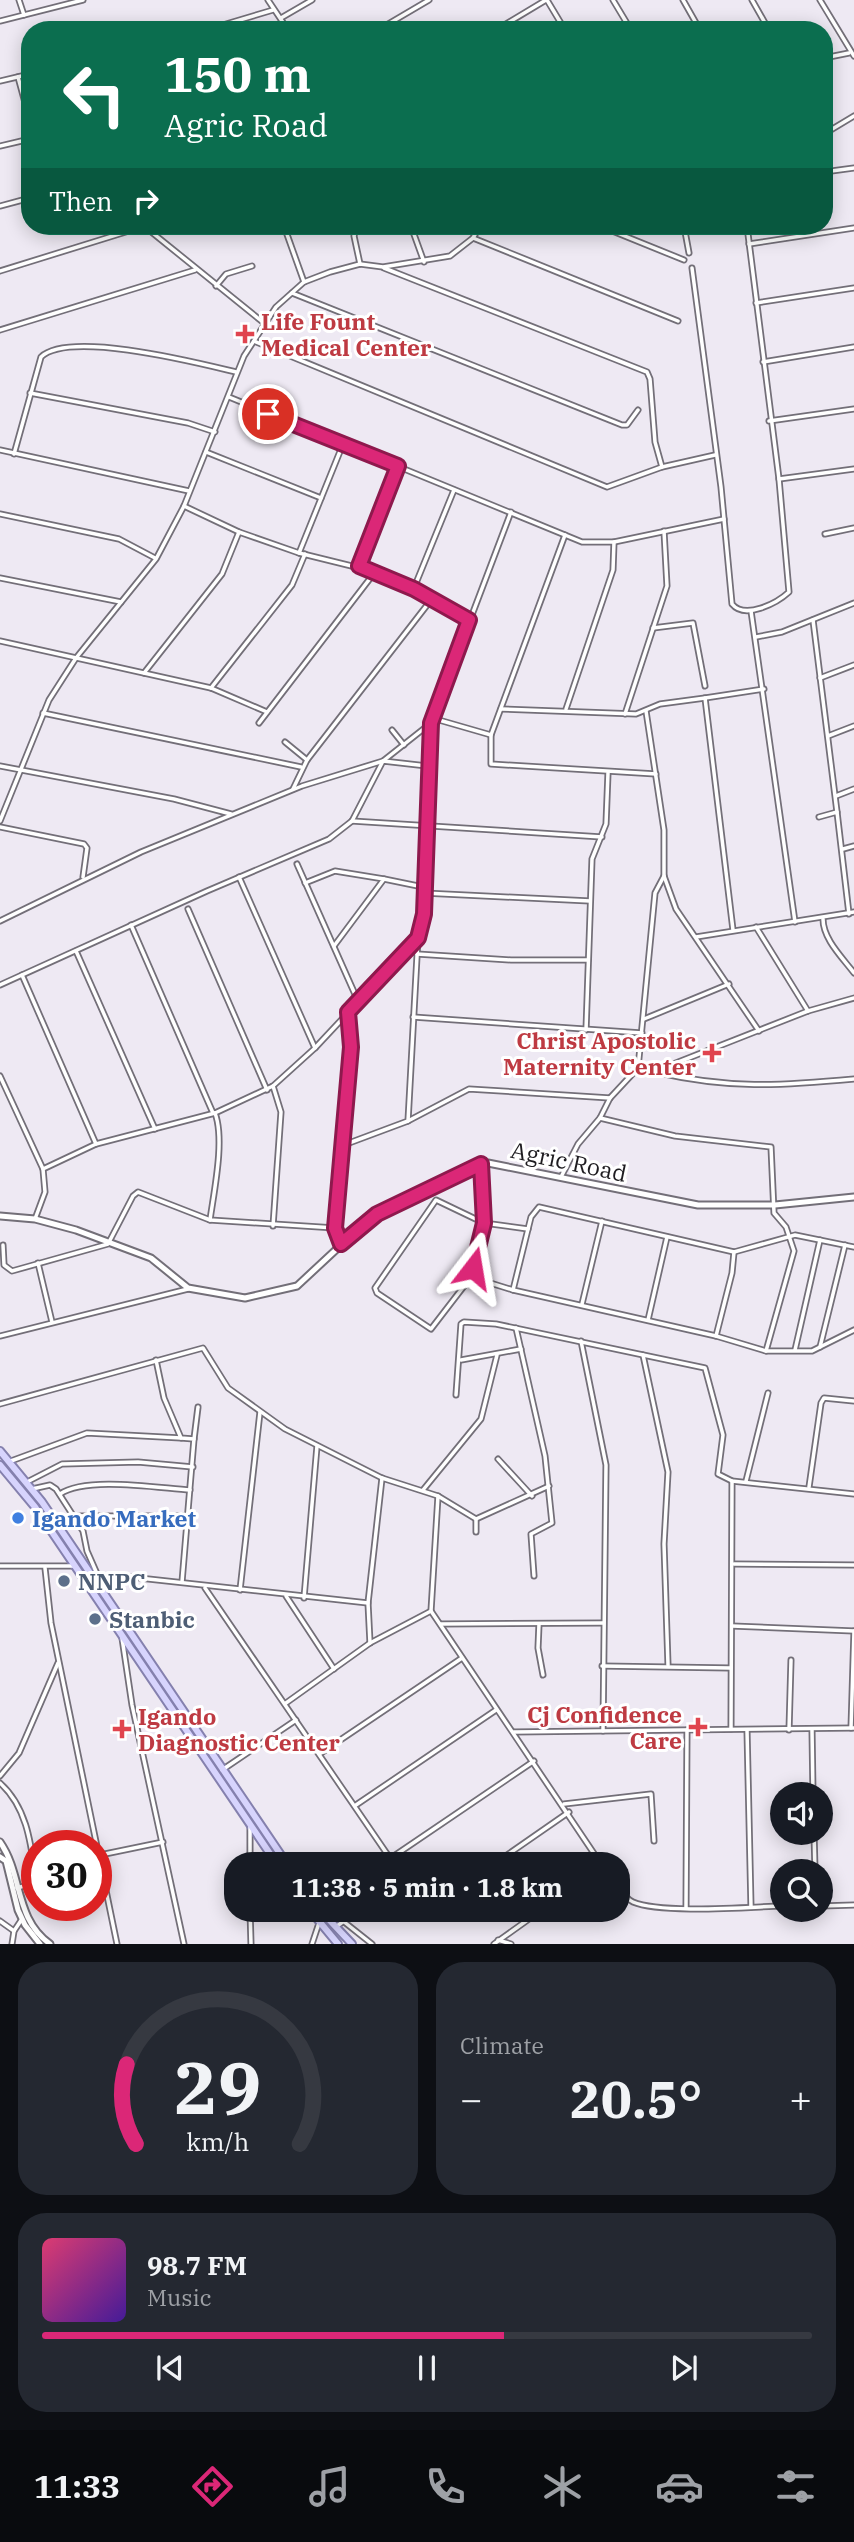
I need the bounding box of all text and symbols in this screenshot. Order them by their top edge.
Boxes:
text: 150 m [164,42,311,105]
icon: left [49,49,140,140]
text: Agric Road [164,104,328,146]
icon: right [127,182,165,220]
text: Then [49,184,113,218]
place label: Life Fount Medical Center [261,306,432,362]
marker: Life Fount Medical Center [235,324,255,344]
pin [238,384,298,444]
icon: arrive [249,395,287,433]
place label: Christ Apostolic Maternity Center [503,1025,697,1081]
marker: Christ Apostolic Maternity Center [702,1043,722,1063]
street label: Agric Road [508,1134,630,1188]
position arrow [436,1231,510,1305]
place label: Igando Market [32,1503,197,1533]
marker: Igando Market [10,1510,26,1526]
place label: NNPC [78,1566,145,1596]
marker: NNPC [56,1573,72,1589]
place label: Stanbic [109,1604,195,1634]
marker: Stanbic [87,1611,103,1627]
place label: Cj Confidence Care [527,1699,682,1755]
place label: Igando Diagnostic Center [138,1701,341,1757]
marker: Cj Confidence Care [688,1717,708,1737]
marker: Igando Diagnostic Center [112,1719,132,1739]
map controls [770,1782,833,1922]
button: sound [770,1782,833,1845]
speed limit sign: 30 [21,1830,112,1921]
button: search [770,1859,833,1922]
text: 11:38 · 5 min · 1.8 km [291,1870,563,1904]
text: Climate [460,2030,544,2060]
text: 29 [174,2040,262,2135]
text: 20.5° [570,2065,702,2132]
text: − [460,2074,483,2123]
text: + [789,2074,812,2123]
text: km/h [186,2125,250,2158]
text: 98.7 FM [147,2248,247,2282]
text: Music [147,2282,212,2312]
icon: previous [151,2349,189,2387]
icon: pause [408,2349,446,2387]
icon: next [665,2349,703,2387]
icon: directions [188,2462,237,2511]
icon: music [305,2462,354,2511]
icon: phone [421,2462,470,2511]
icon: climate [538,2462,587,2511]
icon: car [655,2462,704,2511]
icon: filters [771,2462,820,2511]
text: 11:33 [34,2465,120,2507]

